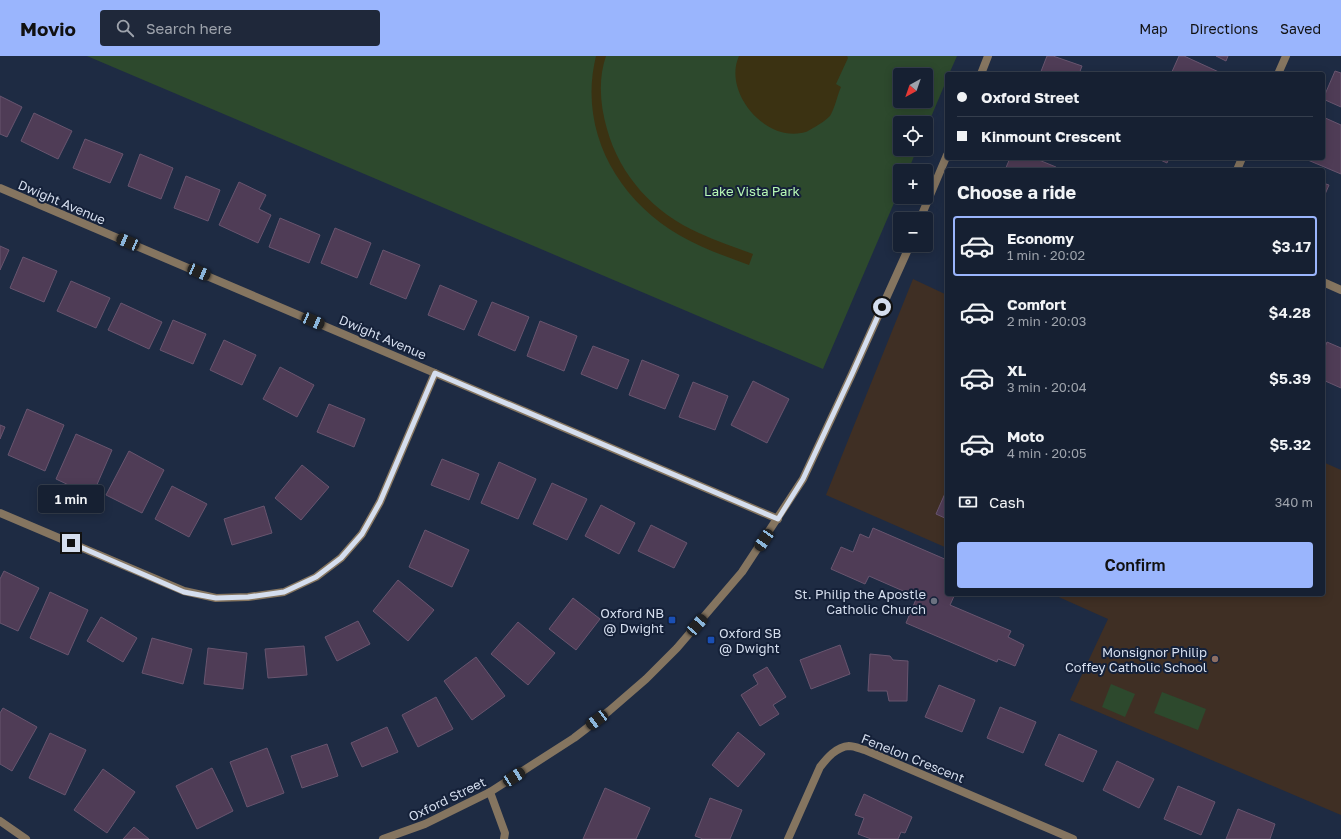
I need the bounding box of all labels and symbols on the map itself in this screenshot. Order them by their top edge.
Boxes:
north arrow [893,68,933,108]
street label: Dwight Avenue [16,176,108,228]
park label: Lake Vista Park [704,183,801,199]
car [115,232,141,252]
car [186,262,212,282]
route start [873,298,891,316]
car [300,311,326,331]
street label: Dwight Avenue [337,311,429,363]
callout: 1 min [38,485,104,513]
car [752,527,776,553]
route end [62,534,80,552]
place label: St. Philip the Apostle Catholic Church [794,586,926,617]
marker: St. Philip the Apostle Catholic Church [929,596,939,606]
place label: Oxford NB @ Dwight [600,605,664,636]
car [685,612,709,638]
marker: Oxford NB @ Dwight [667,615,677,625]
place label: Oxford SB @ Dwight [719,625,782,656]
marker: Oxford SB @ Dwight [706,635,716,645]
place label: Monsignor Philip Coffey Catholic School [1065,644,1207,675]
marker: Monsignor Philip Coffey Catholic School [1210,654,1220,664]
car [584,708,610,732]
street label: Fenelon Crescent [859,730,967,786]
car [501,765,527,789]
street label: Oxford Street [406,773,488,825]

